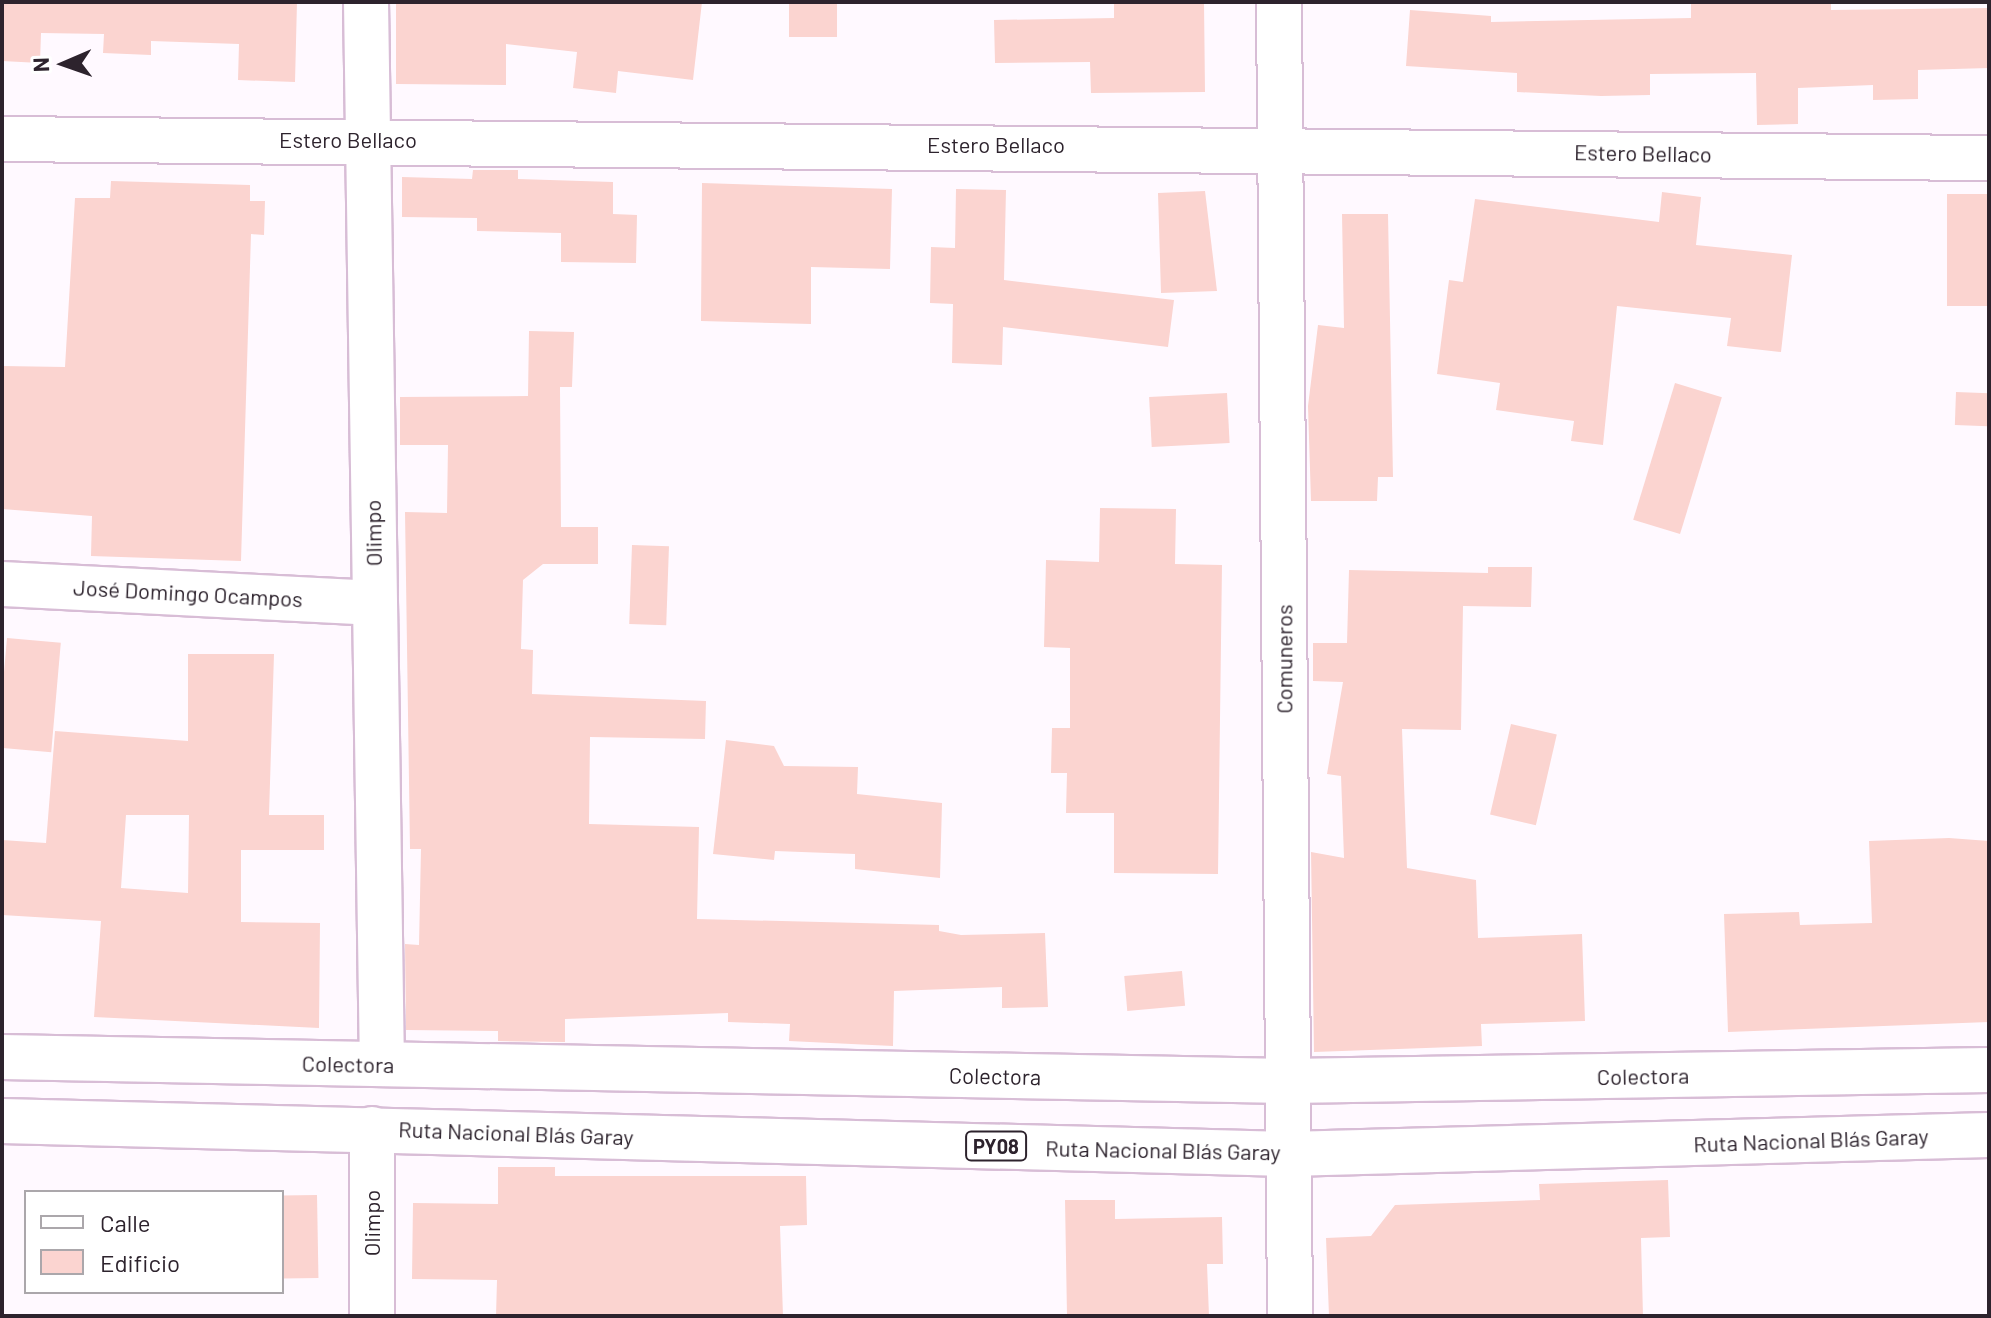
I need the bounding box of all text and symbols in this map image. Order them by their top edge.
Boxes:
north arrow [24,24,104,104]
text: N [27,57,53,73]
street label: Estero Bellaco [279,127,417,153]
street label: Estero Bellaco [927,132,1065,158]
street label: Estero Bellaco [1574,139,1712,167]
street label: Olimpo [359,500,387,566]
street label: José Domingo Ocampos [73,574,303,612]
street label: Comuneros [1271,604,1297,714]
street label: Colectora [302,1050,394,1078]
street label: Colectora [949,1062,1041,1090]
street label: Colectora [1597,1062,1689,1090]
street label: Ruta Nacional Blás Garay [398,1116,634,1150]
street label: Ruta Nacional Blás Garay [1693,1123,1929,1157]
road number: PY08 [964,1130,1028,1162]
street label: Ruta Nacional Blás Garay [1045,1135,1281,1165]
legend [24,1190,284,1294]
street label: Olimpo [359,1190,385,1256]
text: Calle [100,1208,151,1237]
text: Edificio [100,1248,180,1277]

